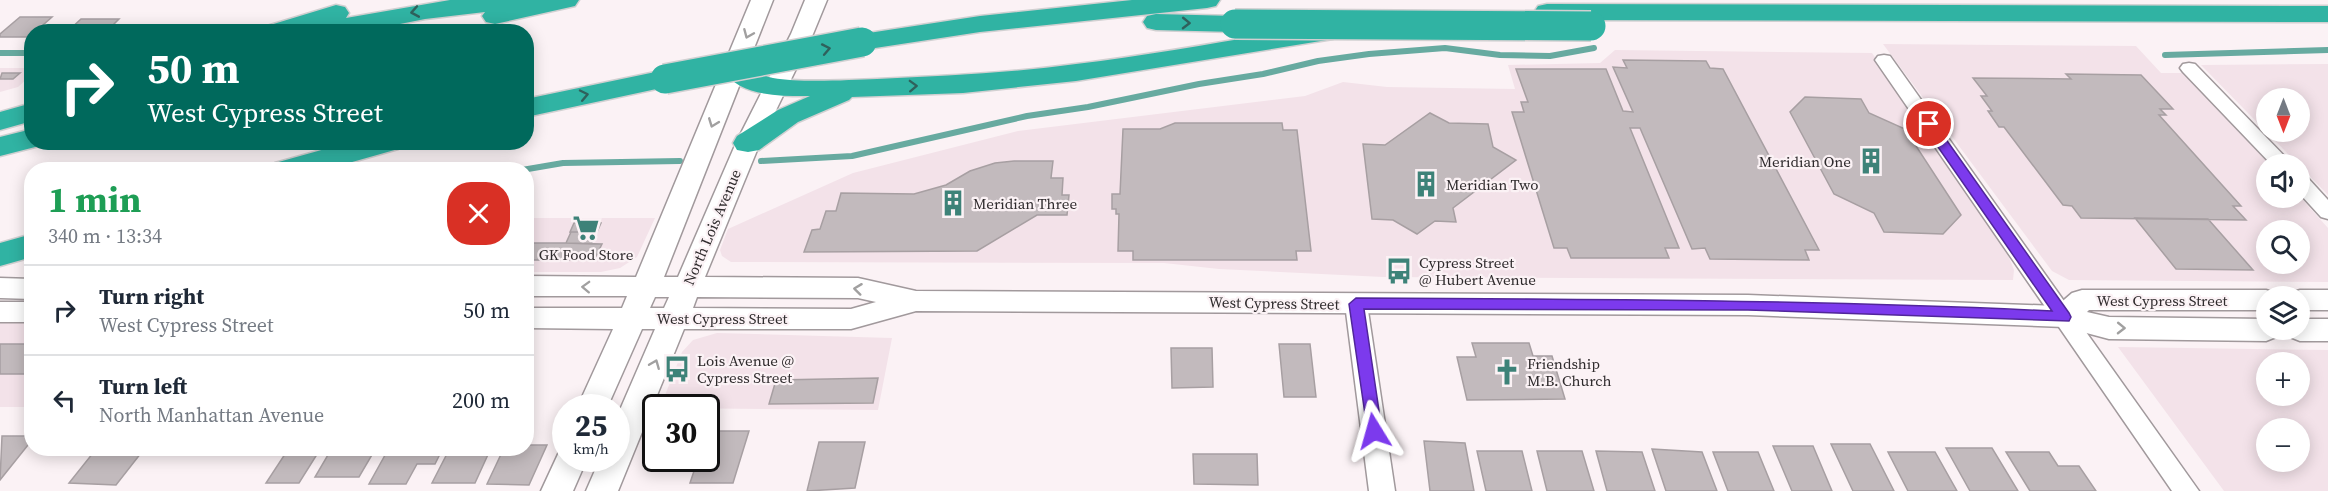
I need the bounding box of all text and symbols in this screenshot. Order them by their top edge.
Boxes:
one-way arrow [411,6,420,18]
one-way arrow [1181,17,1190,30]
one-way arrow [743,27,755,38]
text: 50 m [147,39,240,97]
one-way arrow [821,43,831,56]
icon: right [48,48,126,126]
one-way arrow [909,79,918,92]
north arrow [2256,88,2310,142]
map controls [2256,88,2310,472]
one-way arrow [578,90,588,103]
text: West Cypress Street [147,94,383,131]
pin [1903,98,1954,149]
icon: arrive [1912,107,1945,140]
one-way arrow [708,117,721,127]
building icon: Meridian One [1856,146,1886,176]
place label: Meridian One [1759,151,1851,172]
button: sound [2256,154,2310,208]
street label: North Lois Avenue [678,166,746,288]
building icon: Meridian Two [1411,169,1441,199]
place label: Meridian Two [1446,174,1538,195]
text: 1 min [48,175,141,224]
button: close [447,182,510,245]
building icon: Meridian Three [938,188,968,218]
place label: Meridian Three [973,193,1077,214]
supermarket icon: GK Food Store [571,213,601,243]
button: search [2256,220,2310,274]
text: 340 m · 13:34 [48,222,162,250]
place label: GK Food Store [539,244,634,265]
place label: Cypress Street @ Hubert Avenue [1419,252,1536,290]
bus stop icon: Cypress Street @ Hubert Avenue [1384,256,1414,286]
text: Turn right [99,281,204,311]
one-way arrow [582,281,591,293]
one-way arrow [854,284,863,296]
button: layers [2256,286,2310,340]
street label: West Cypress Street [2097,290,2228,311]
street label: West Cypress Street [1208,291,1340,315]
icon: right [48,294,81,327]
text: 50 m [463,295,510,325]
street label: West Cypress Street [657,308,788,329]
text: West Cypress Street [99,311,274,339]
one-way arrow [2117,322,2126,334]
place label: Lois Avenue @ Cypress Street [697,350,794,388]
button: + [2256,352,2310,406]
place label: Friendship M.B. Church [1527,353,1612,391]
bus stop icon: Lois Avenue @ Cypress Street [662,354,692,384]
church icon: Friendship M.B. Church [1492,357,1522,387]
one-way arrow [648,359,660,370]
text: Turn left [99,371,187,401]
icon: left [48,384,81,417]
text: 200 m [452,385,510,415]
speed limit sign: 30 [642,394,720,472]
position arrow [1342,399,1406,463]
text: North Manhattan Avenue [99,401,324,429]
text: 25 [575,405,607,446]
button: − [2256,418,2310,472]
text: km/h [573,438,609,459]

